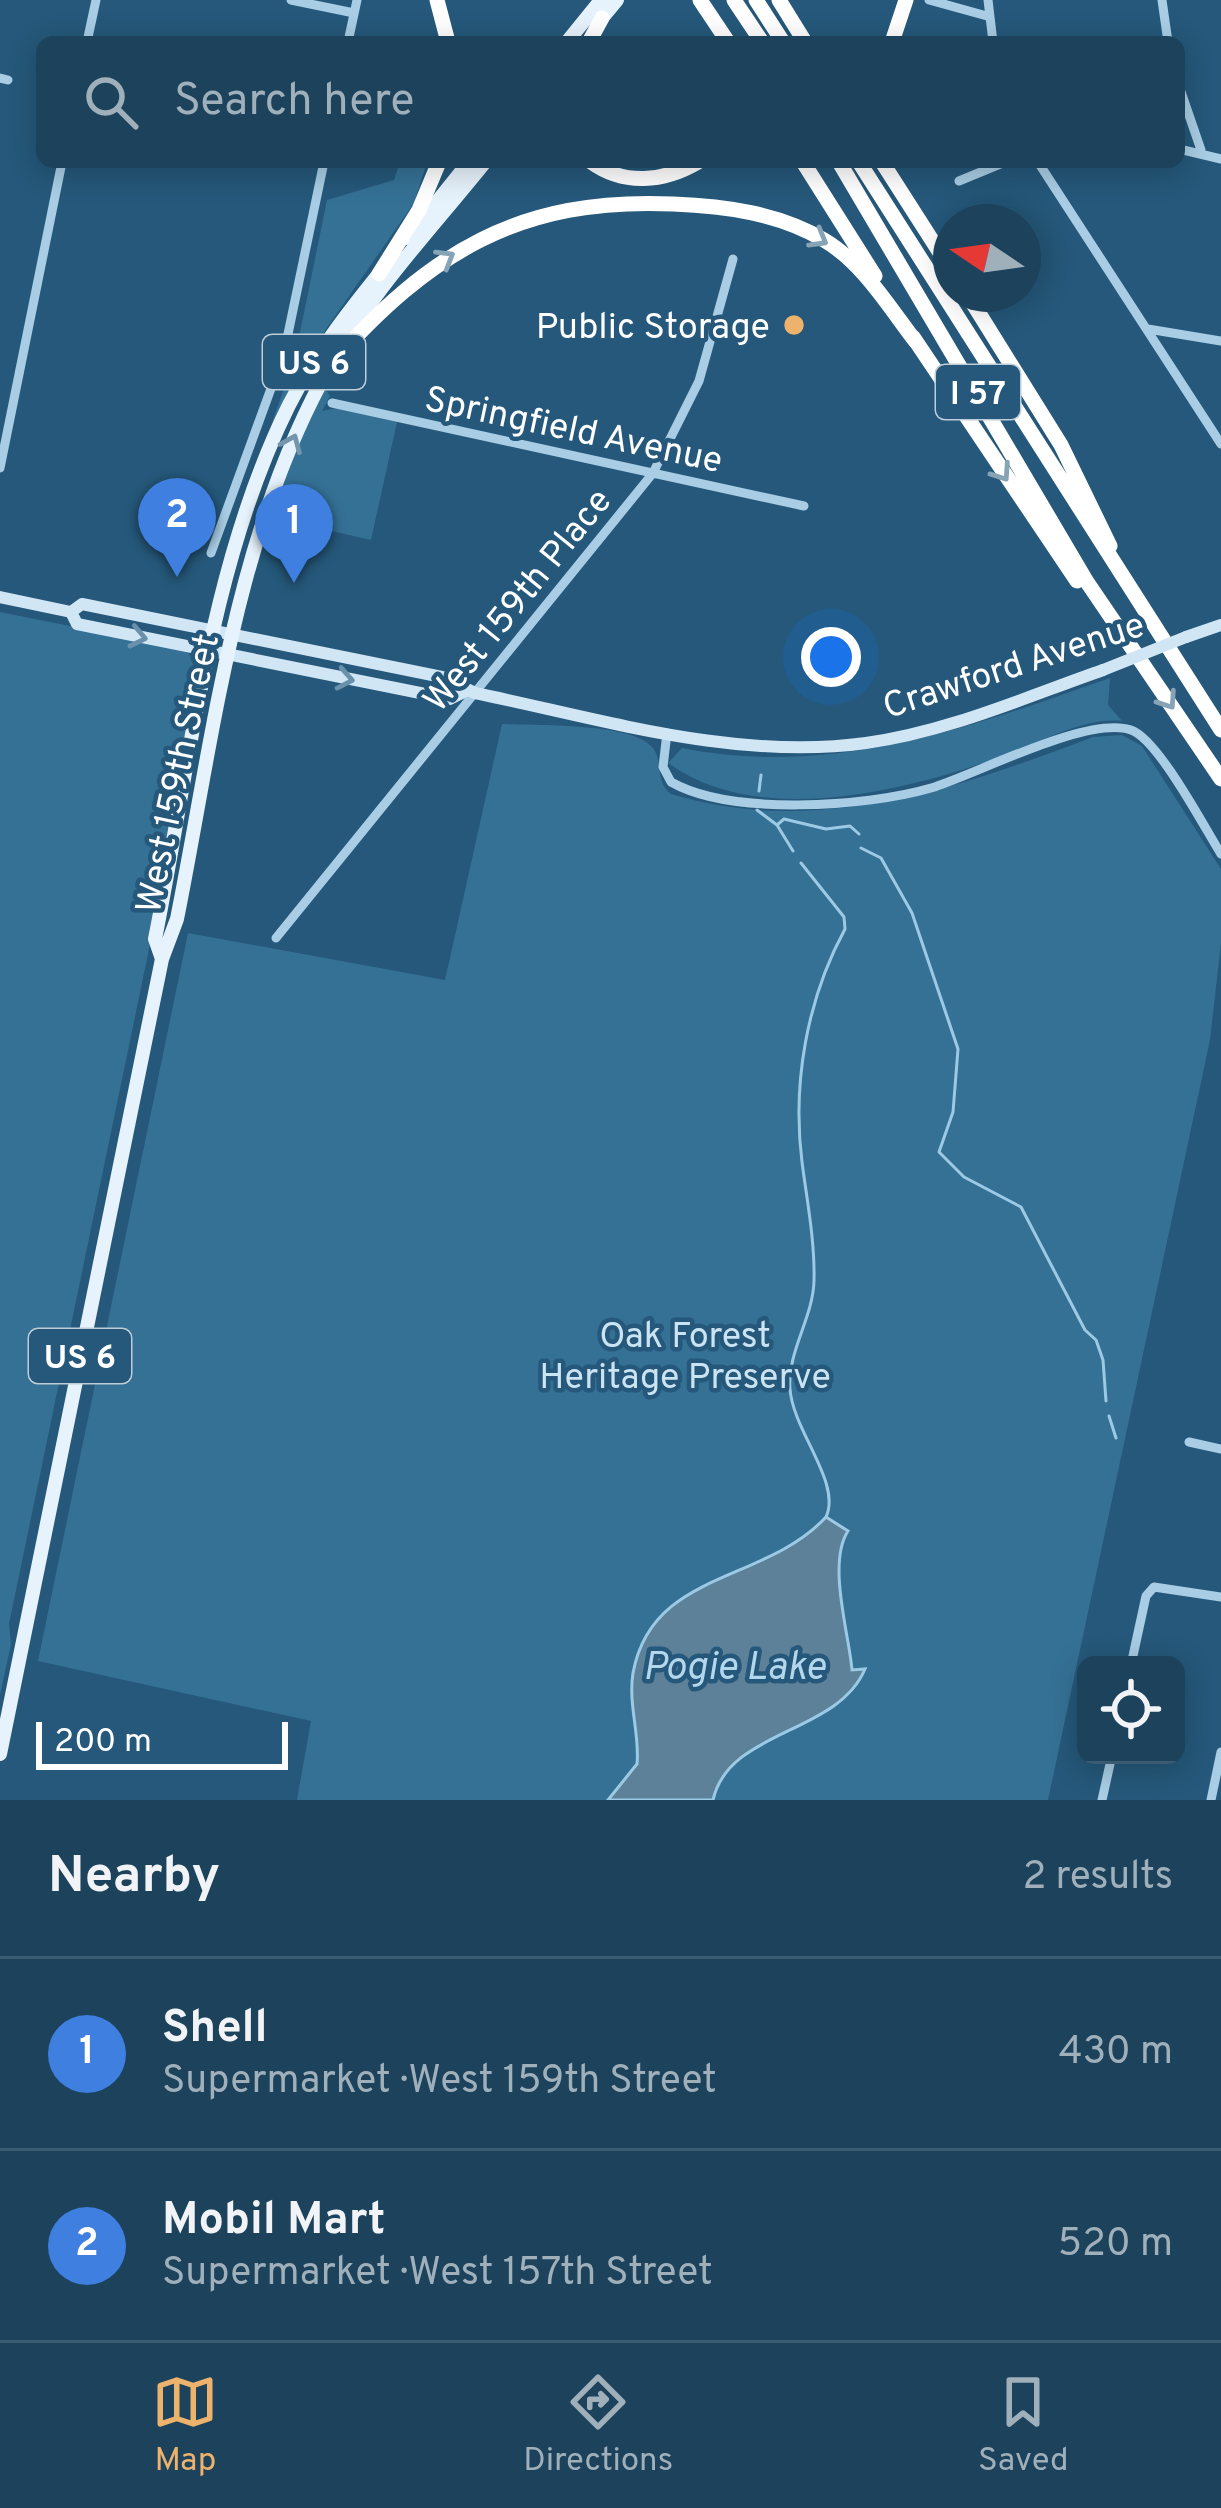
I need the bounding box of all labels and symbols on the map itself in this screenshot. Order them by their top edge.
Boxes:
north arrow [933,204,1041,312]
one-way arrow [806,225,828,248]
one-way arrow [433,250,455,272]
place label: Public Storage [536,306,770,352]
marker: Public Storage [781,312,807,338]
road number: US 6 [263,335,365,389]
road number: I 57 [936,365,1020,419]
street label: Springfield Avenue [420,378,726,486]
one-way arrow [277,434,301,455]
one-way arrow [987,459,1009,481]
pin: 2 [138,478,216,577]
street label: West 159th Place [415,480,623,723]
pin: 1 [255,484,333,583]
street label: Crawford Avenue [878,604,1151,732]
one-way arrow [127,623,147,648]
your location [801,627,861,687]
street label: West 159th Street [128,630,232,918]
one-way arrow [335,665,355,691]
one-way arrow [1154,688,1176,710]
park label: Oak Forest Heritage Preserve [539,1315,831,1402]
road number: US 6 [29,1329,131,1383]
water label: Pogie Lake [643,1645,826,1694]
scale bar [36,1716,288,1769]

